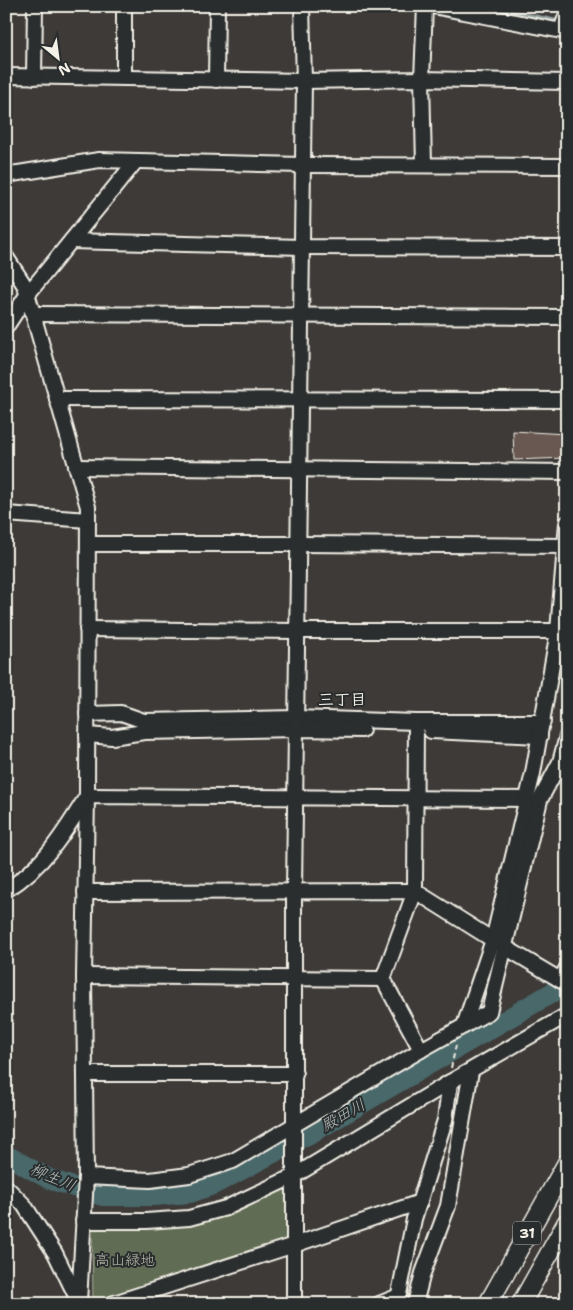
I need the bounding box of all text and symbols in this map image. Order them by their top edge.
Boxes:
north arrow [32,32,82,82]
text: N [55,59,74,80]
district label: 三丁目 [318,689,366,710]
water label: 殿田川 [317,1094,369,1136]
water label: 柳生川 [27,1158,79,1196]
road number: 31 [513,1222,541,1244]
park label: 高山緑地 [95,1250,155,1270]

